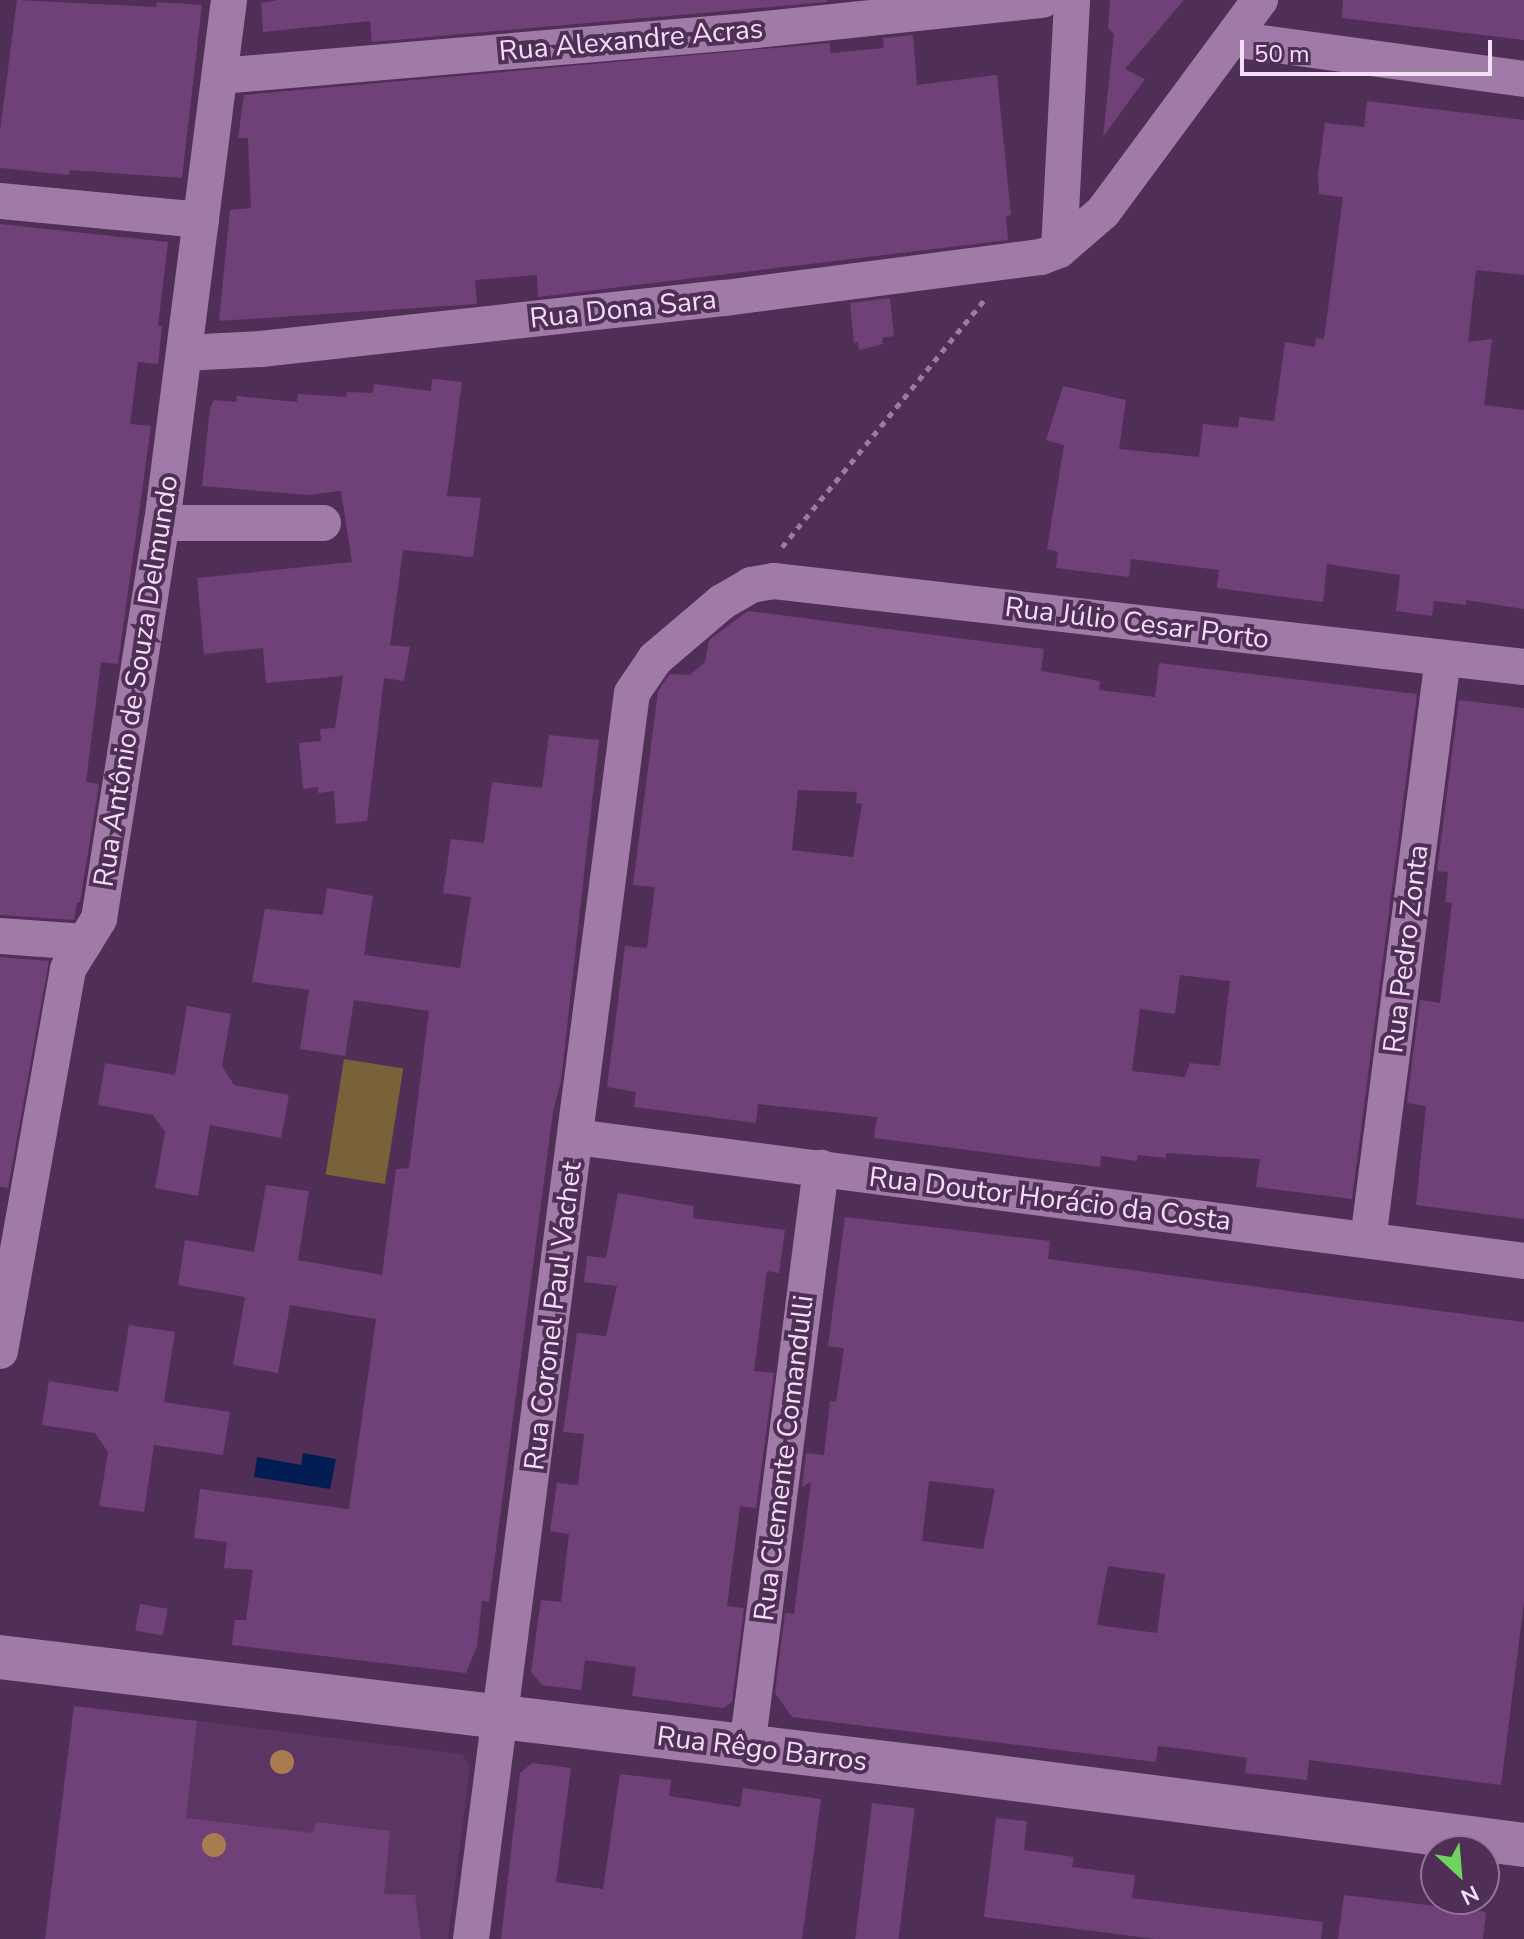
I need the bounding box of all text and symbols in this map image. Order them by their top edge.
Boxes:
street label: Rua Alexandre Acras [498,12,764,68]
scale bar [1244,24,1496,74]
text: 50 m [1254,38,1310,70]
street label: Rua Dona Sara [528,282,718,336]
street label: Rua Antônio de Souza Delmundo [87,473,185,889]
street label: Rua Júlio Cesar Porto [1003,590,1271,656]
street label: Rua Pedro Zonta [1377,843,1435,1055]
street label: Rua Coronel Paul Vachet [517,1160,589,1472]
street label: Rua Doutor Horácio da Costa [867,1160,1233,1238]
street label: Rua Clemente Comandulli [747,1293,821,1623]
street label: Rua Rêgo Barros [655,1719,869,1779]
north arrow [1420,1835,1500,1915]
text: N [1456,1878,1484,1912]

